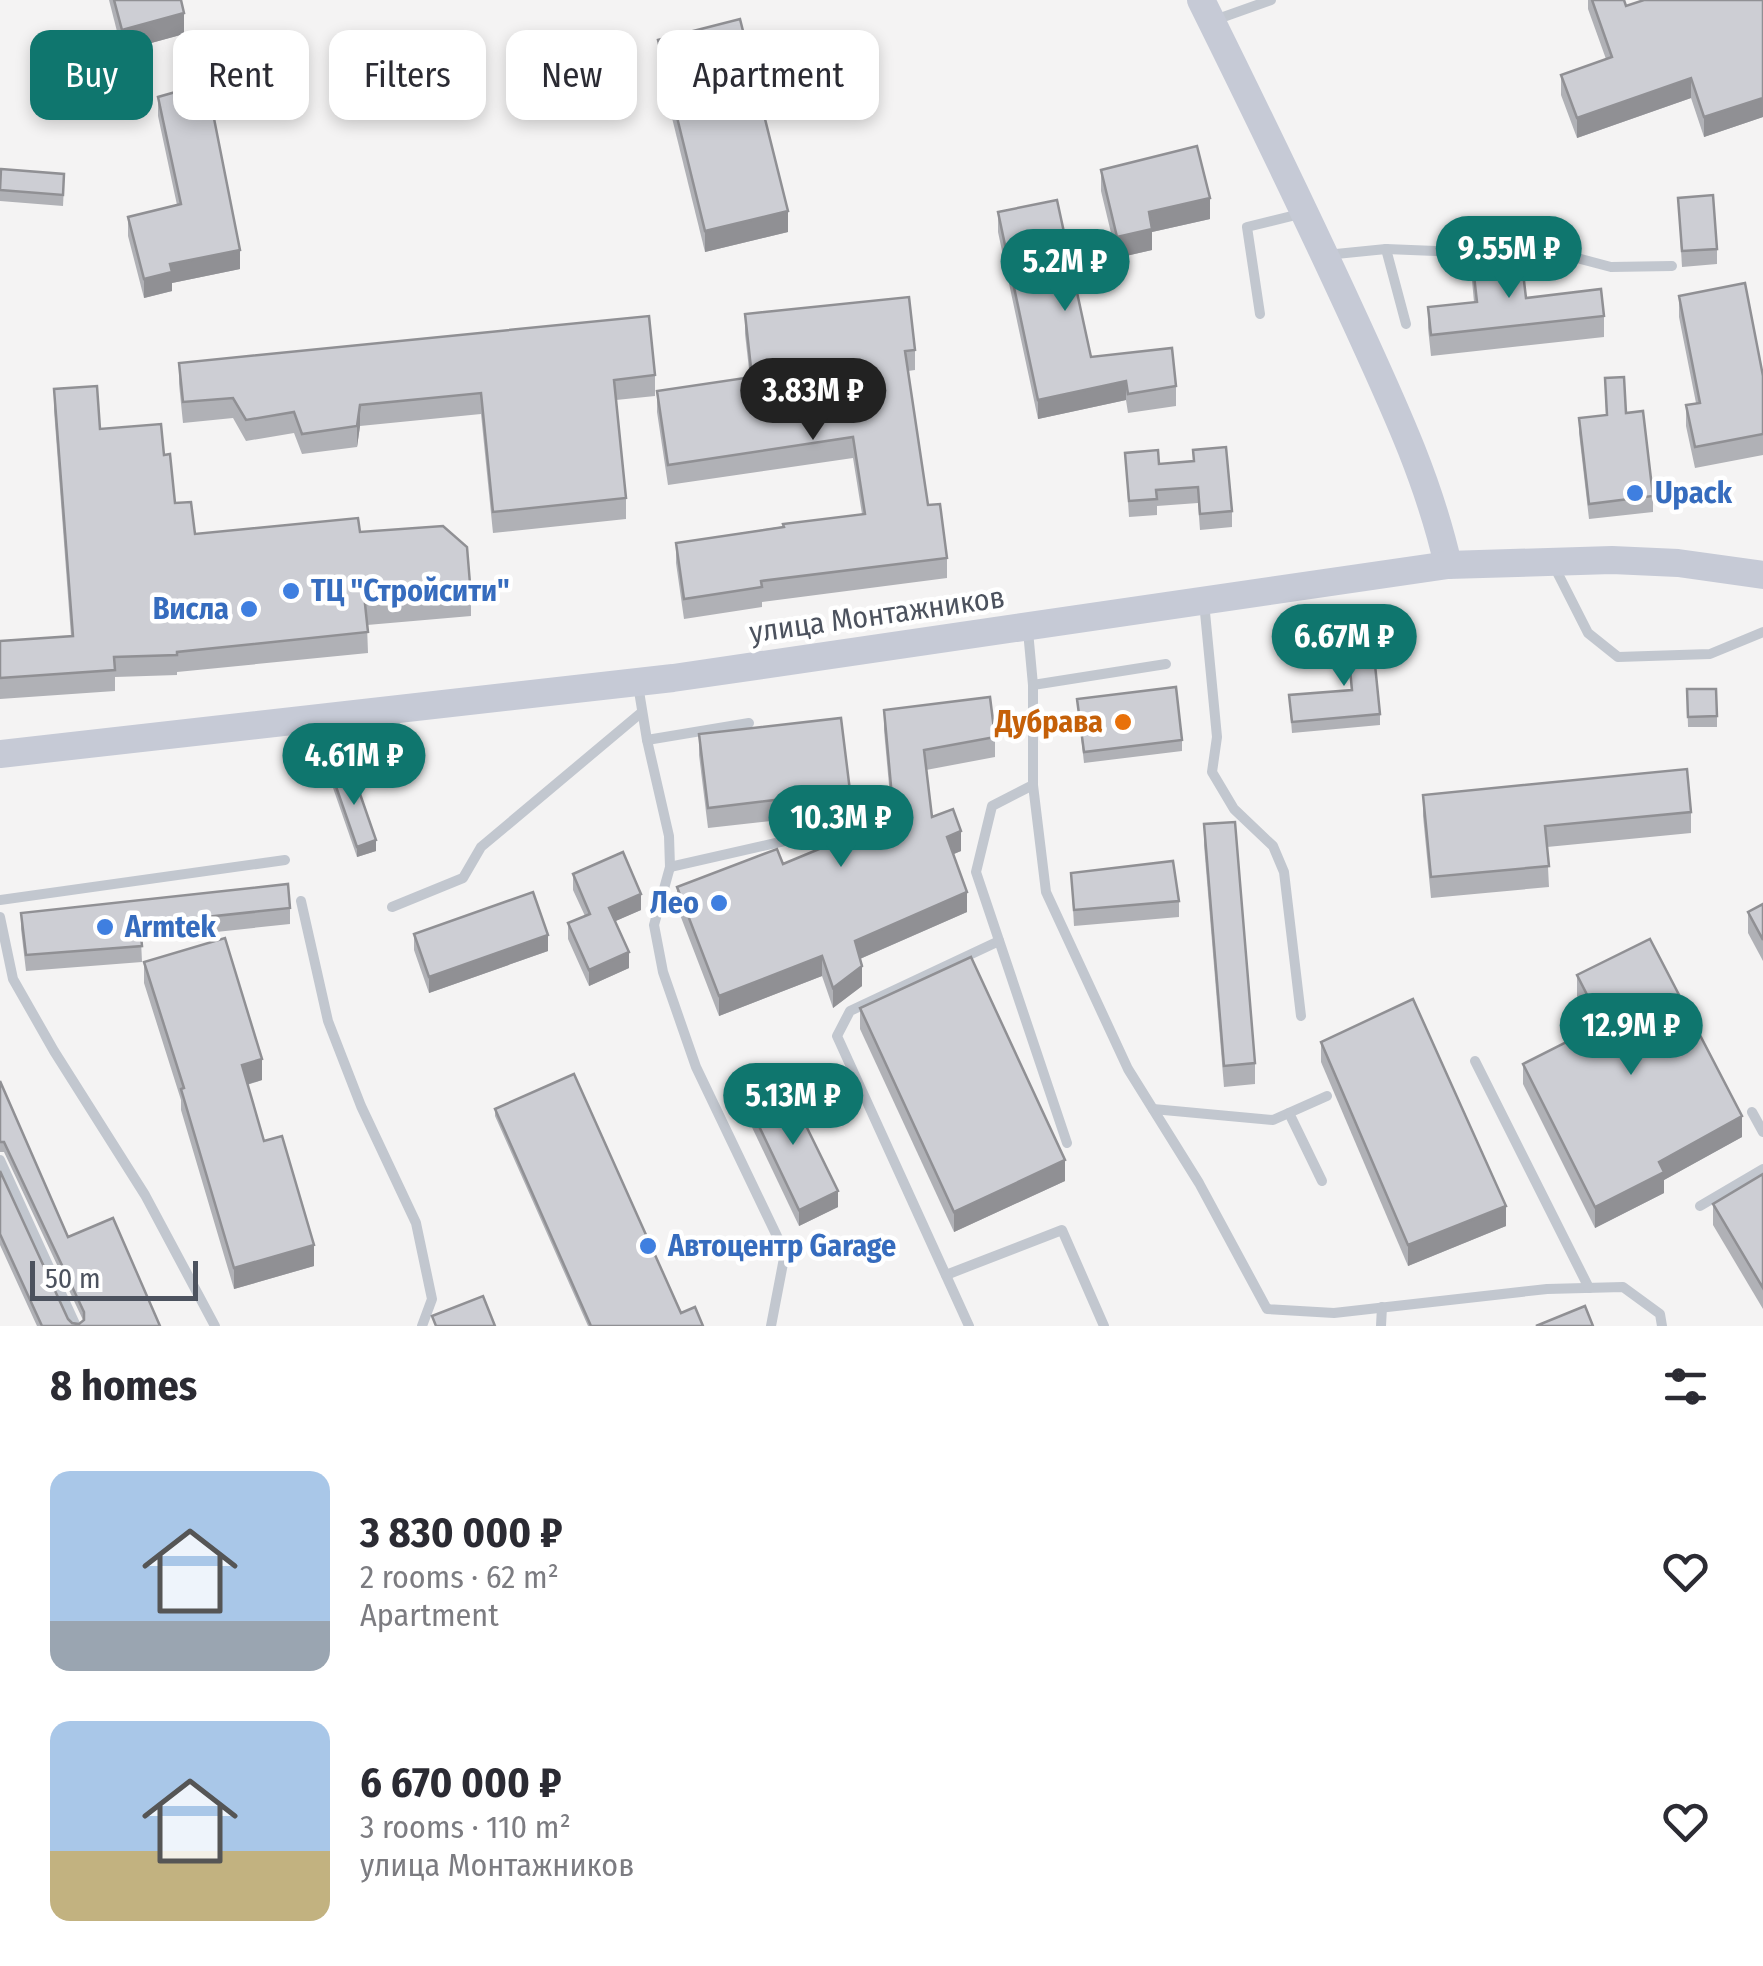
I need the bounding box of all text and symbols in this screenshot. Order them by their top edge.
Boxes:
chip: Buy [30,30,153,120]
chip: Rent [173,30,309,120]
chip: Filters [329,30,486,120]
chip: New [506,30,637,120]
chip: Apartment [657,30,879,120]
pin: 9.55M ₽ [1417,216,1601,301]
pin: 5.2M ₽ [984,229,1146,314]
text: 9.55M ₽ [1458,229,1560,267]
text: 5.2M ₽ [1023,242,1107,280]
pin: 3.83M ₽ [721,358,905,443]
text: 3.83M ₽ [762,371,864,409]
place label: Upack [1655,475,1733,511]
marker: Upack [1624,482,1646,504]
place label: ТЦ "Стройсити" [311,573,510,609]
street label: улица Монтажников [747,579,1007,651]
marker: ТЦ "Стройсити" [280,580,302,602]
place label: Висла [153,591,229,627]
marker: Висла [238,598,260,620]
pin: 6.67M ₽ [1252,604,1436,689]
text: 6.67M ₽ [1294,617,1394,655]
place label: Дубрава [994,704,1103,740]
marker: Дубрава [1112,711,1134,733]
pin: 4.61M ₽ [262,723,446,808]
text: 4.61M ₽ [304,736,404,774]
pin: 10.3M ₽ [749,785,933,870]
text: 10.3M ₽ [791,798,892,836]
place label: Лео [650,885,699,921]
marker: Лео [708,892,730,914]
place label: Armtek [124,909,216,945]
marker: Armtek [94,916,116,938]
pin: 12.9M ₽ [1539,993,1723,1078]
text: 12.9M ₽ [1582,1006,1680,1044]
pin: 5.13M ₽ [701,1063,885,1148]
text: 5.13M ₽ [745,1076,841,1114]
place label: Автоцентр Garage [667,1228,896,1264]
marker: Автоцентр Garage [637,1235,659,1257]
scale bar [30,1256,198,1300]
text: 50 m [45,1262,101,1295]
icon: filters [1658,1359,1713,1414]
text: 8 homes [50,1361,197,1411]
text: 3 830 000 ₽ [360,1508,563,1558]
icon: home [130,1511,250,1631]
icon: heart [1658,1544,1713,1599]
text: 2 rooms · 62 m² [360,1558,559,1596]
text: Apartment [360,1596,499,1634]
text: 6 670 000 ₽ [360,1758,561,1808]
icon: home [130,1761,250,1881]
icon: heart [1658,1794,1713,1849]
text: 3 rooms · 110 m² [360,1808,571,1846]
text: улица Монтажников [360,1846,634,1884]

